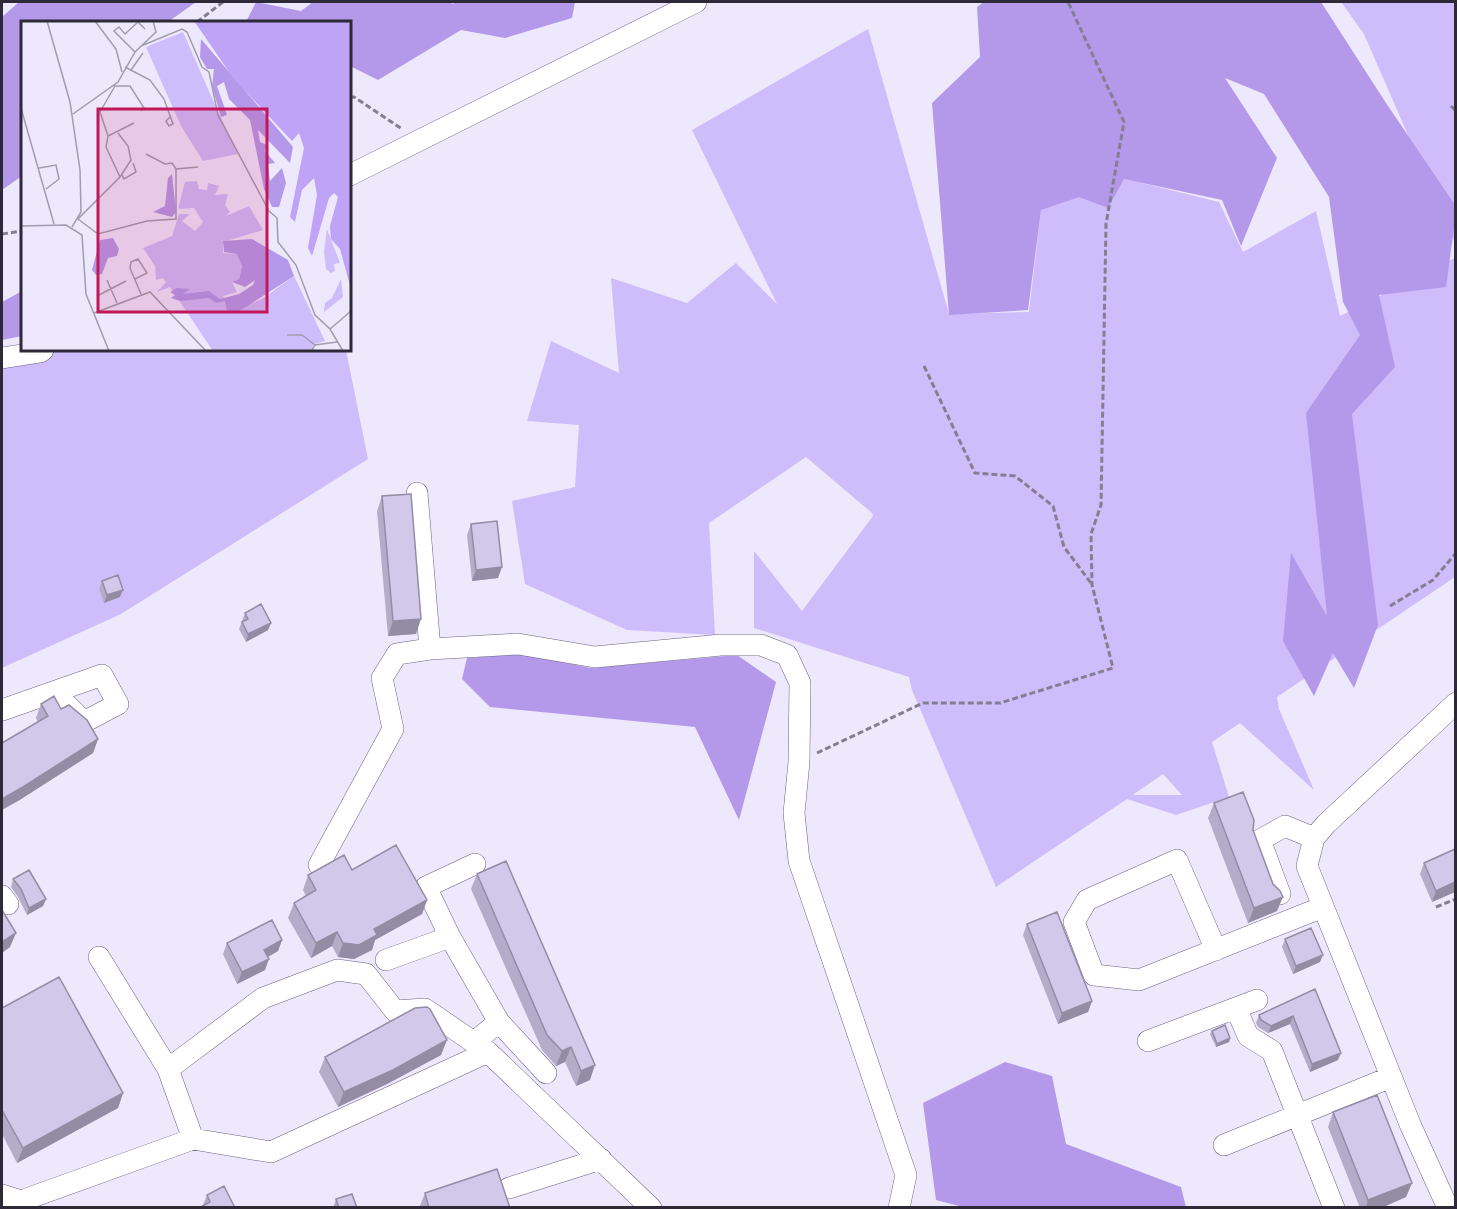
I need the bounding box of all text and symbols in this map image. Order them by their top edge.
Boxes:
inset map [21,21,351,351]

